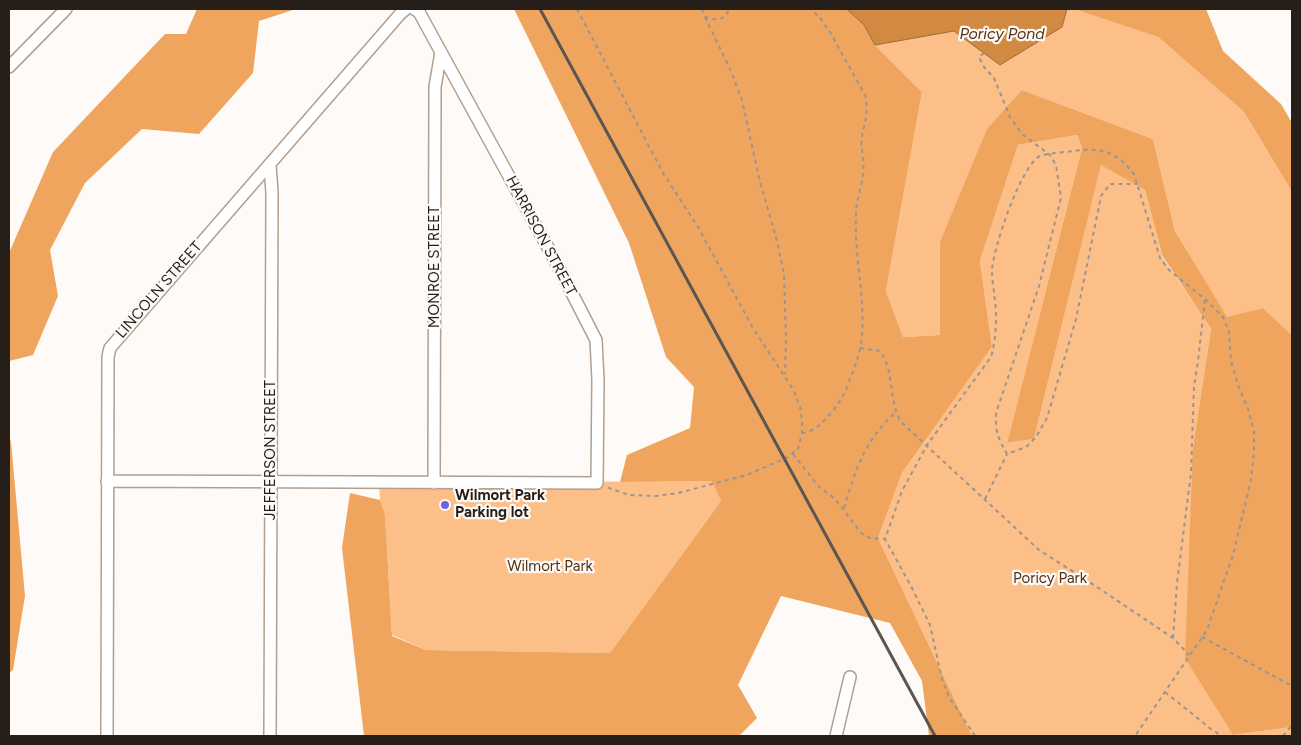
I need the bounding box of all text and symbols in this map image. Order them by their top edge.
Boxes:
water label: Poricy Pond [959,24,1045,44]
street label: HARRISON STREET [502,173,580,299]
street label: MONROE STREET [426,206,444,328]
street label: LINCOLN STREET [112,238,206,342]
street label: JEFFERSON STREET [262,380,280,520]
place label: Wilmort Park Parking lot [455,487,545,522]
marker: Wilmort Park Parking lot [439,499,451,511]
park label: Wilmort Park [507,558,593,576]
park label: Poricy Park [1013,570,1087,588]

